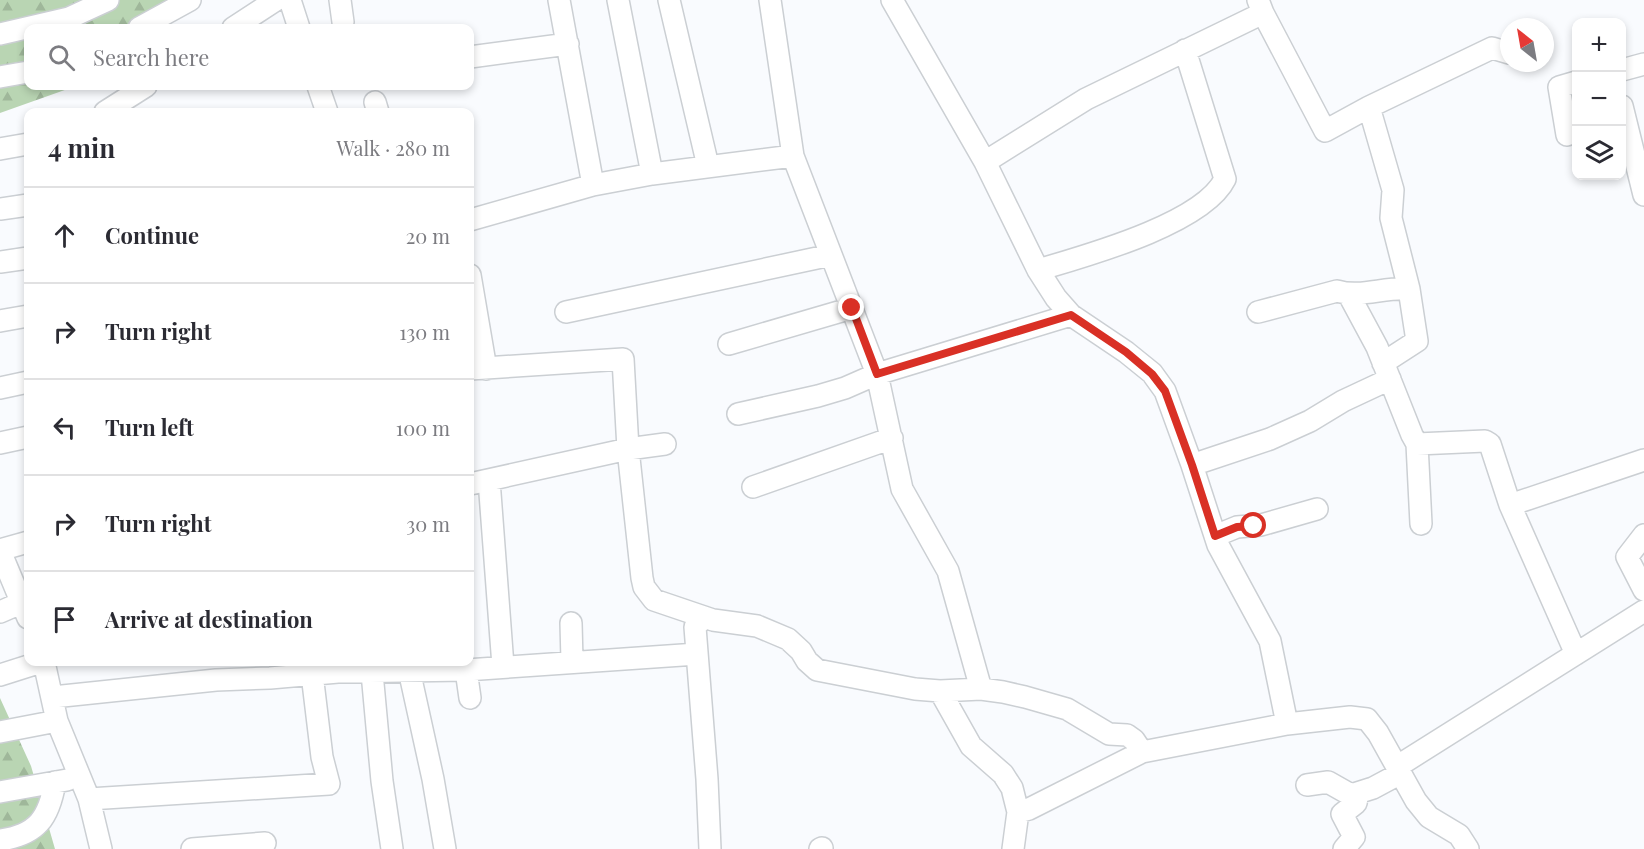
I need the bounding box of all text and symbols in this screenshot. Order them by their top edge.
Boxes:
north arrow [1500,18,1554,72]
map controls [1572,18,1626,180]
button: + [1572,18,1626,72]
search box [24,24,474,90]
icon: search [45,41,78,74]
text: Search here [93,42,209,72]
button: − [1572,72,1626,126]
button: layers [1572,126,1626,180]
text: 4 min [48,130,115,165]
text: Walk · 280 m [337,134,450,161]
icon: ahead [48,219,81,252]
text: Continue [105,220,199,250]
text: 20 m [406,222,450,249]
route end [838,294,864,320]
icon: right [48,315,81,348]
text: Turn right [105,316,211,346]
text: 130 m [399,318,450,345]
icon: left [48,411,81,444]
text: Turn left [105,412,194,442]
text: 100 m [396,414,450,441]
icon: right [48,507,81,540]
text: Turn right [105,508,211,538]
text: 30 m [406,510,450,537]
route start [1240,512,1266,538]
icon: arrive [48,603,81,636]
text: Arrive at destination [105,604,313,634]

